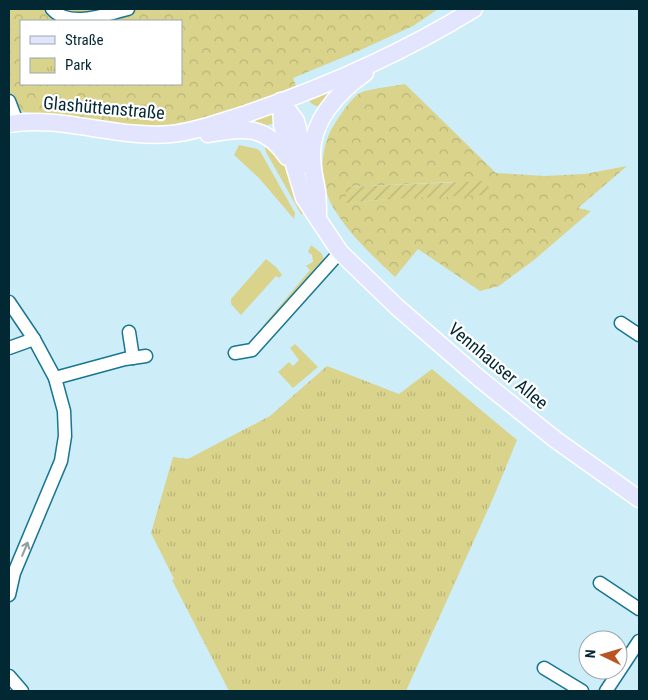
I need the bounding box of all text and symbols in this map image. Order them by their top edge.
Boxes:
legend [20,20,182,85]
text: Straße [65,31,104,49]
text: Park [65,56,92,74]
street label: Glashüttenstraße [42,92,166,123]
street label: Vennhauser Allee [444,318,552,413]
one-way arrow [20,542,30,557]
north arrow [578,630,628,680]
text: N [582,649,598,659]

